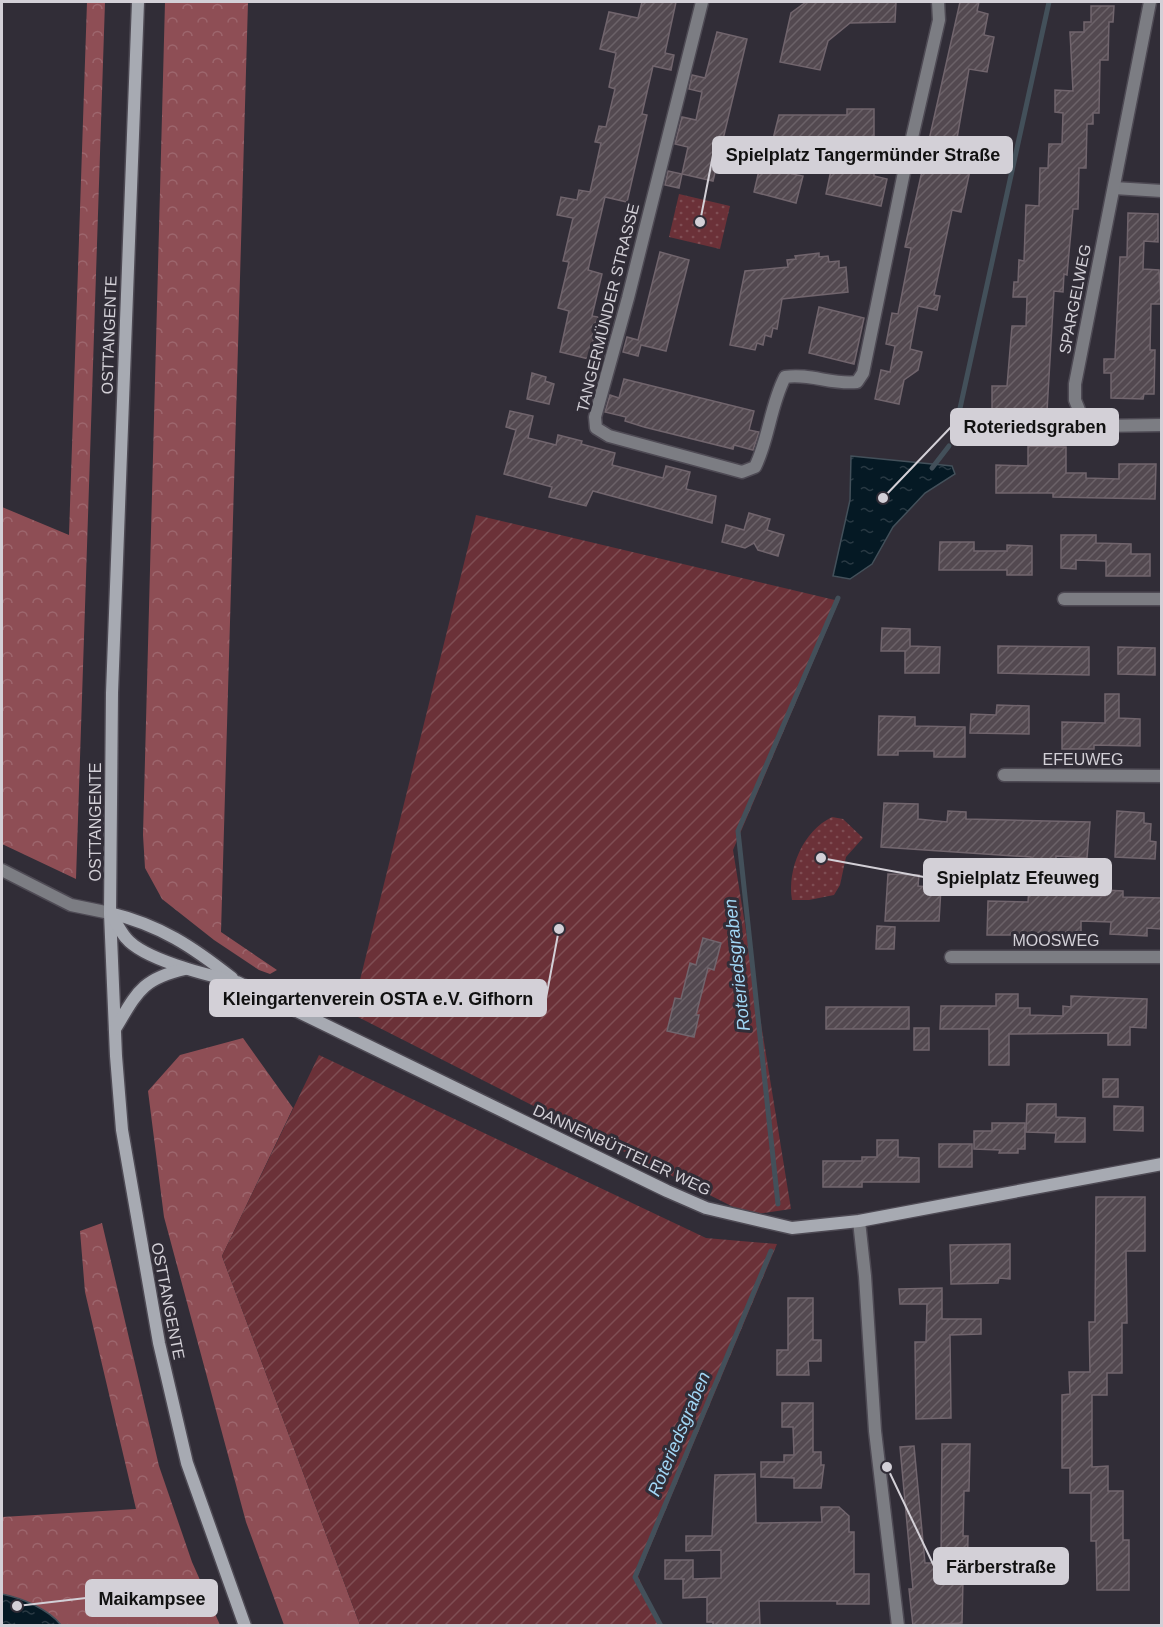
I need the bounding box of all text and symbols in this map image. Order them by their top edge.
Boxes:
callout: Spielplatz Tangermünder Straße [713,137,1012,173]
text: Spielplatz Tangermünder Straße [726,145,1000,165]
street label: TANGERMÜNDER STRASSE [574,202,642,414]
street label: SPARGELWEG [1056,243,1094,355]
street label: OSTTANGENTE [98,275,120,395]
callout: Roteriedsgraben [951,409,1118,445]
text: Roteriedsgraben [963,417,1107,437]
street label: EFEUWEG [1043,751,1123,768]
street label: OSTTANGENTE [87,763,104,881]
callout: Spielplatz Efeuweg [924,859,1111,895]
text: Spielplatz Efeuweg [936,868,1100,888]
water label: Roteriedsgraben [720,898,754,1032]
street label: MOOSWEG [1012,932,1100,949]
callout: Kleingartenverein OSTA e.V. Gifhorn [210,980,546,1016]
text: Kleingartenverein OSTA e.V. Gifhorn [223,989,533,1009]
street label: DANNENBÜTTELER WEG [531,1101,713,1199]
street label: OSTTANGENTE [148,1241,188,1361]
water label: Roteriedsgraben [644,1369,714,1499]
callout: Färberstraße [934,1548,1068,1584]
text: Färberstraße [946,1557,1056,1577]
callout: Maikampsee [86,1580,217,1616]
text: Maikampsee [98,1589,206,1609]

